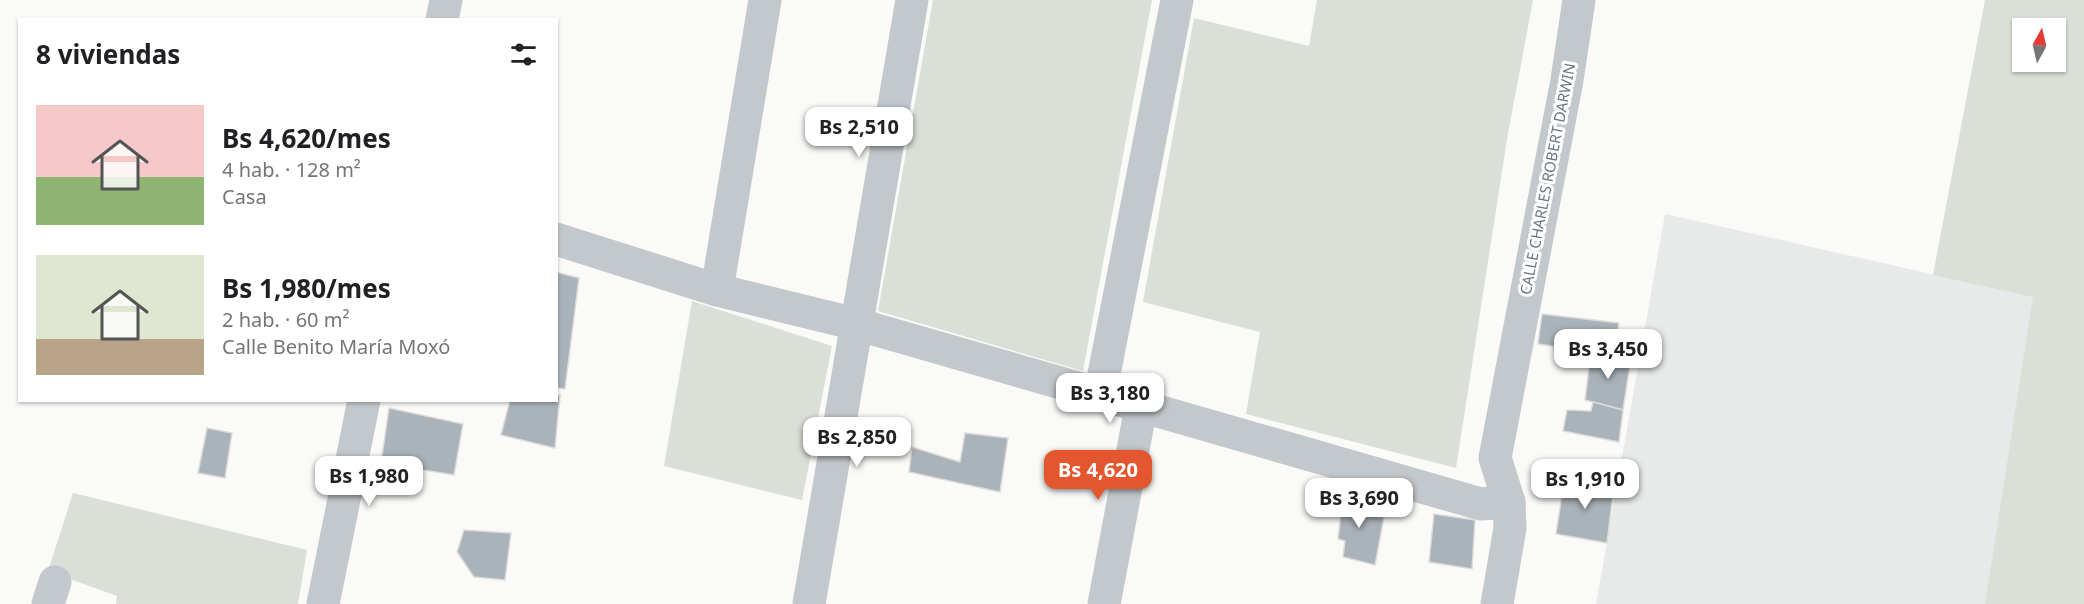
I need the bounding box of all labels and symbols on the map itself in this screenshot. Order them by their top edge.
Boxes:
north arrow [2012,18,2066,72]
street label: CALLE CHARLES ROBERT DARWIN [1515,61,1579,296]
pin: Bs 2,510 [797,107,921,158]
pin: Bs 3,450 [1546,329,1670,380]
pin: Bs 3,180 [1048,373,1172,424]
pin: Bs 2,850 [795,417,919,468]
pin: Bs 4,620 [1036,450,1160,501]
pin: Bs 1,980 [307,456,431,507]
pin: Bs 1,910 [1523,459,1647,510]
pin: Bs 3,690 [1297,478,1421,529]

